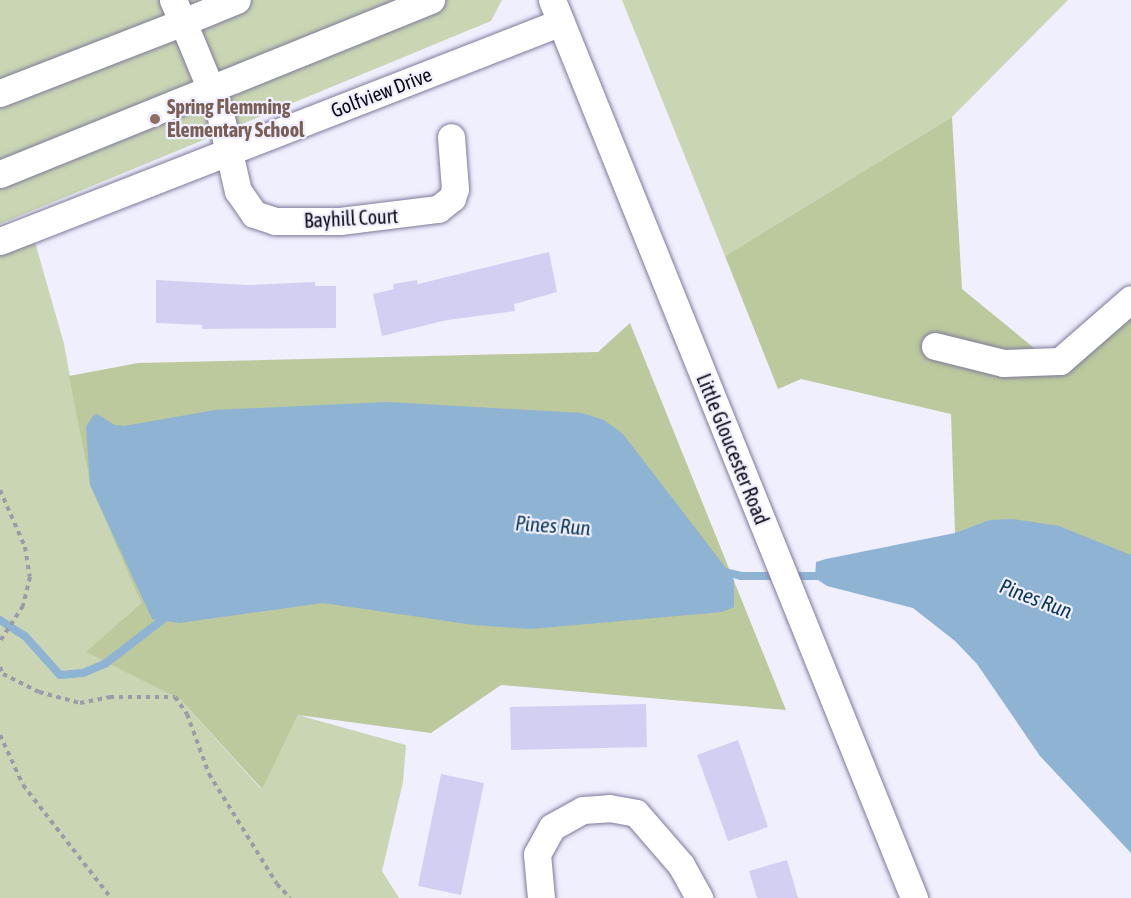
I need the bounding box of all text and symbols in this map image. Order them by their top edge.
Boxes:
street label: Golfview Drive [327,62,435,122]
place label: Spring Flemming Elementary School [167,95,304,142]
marker: Spring Flemming Elementary School [148,112,162,126]
street label: Bayhill Court [303,204,399,232]
street label: Little Gloucester Road [692,370,774,528]
water label: Pines Run [514,510,592,540]
water label: Pines Run [996,573,1076,623]

